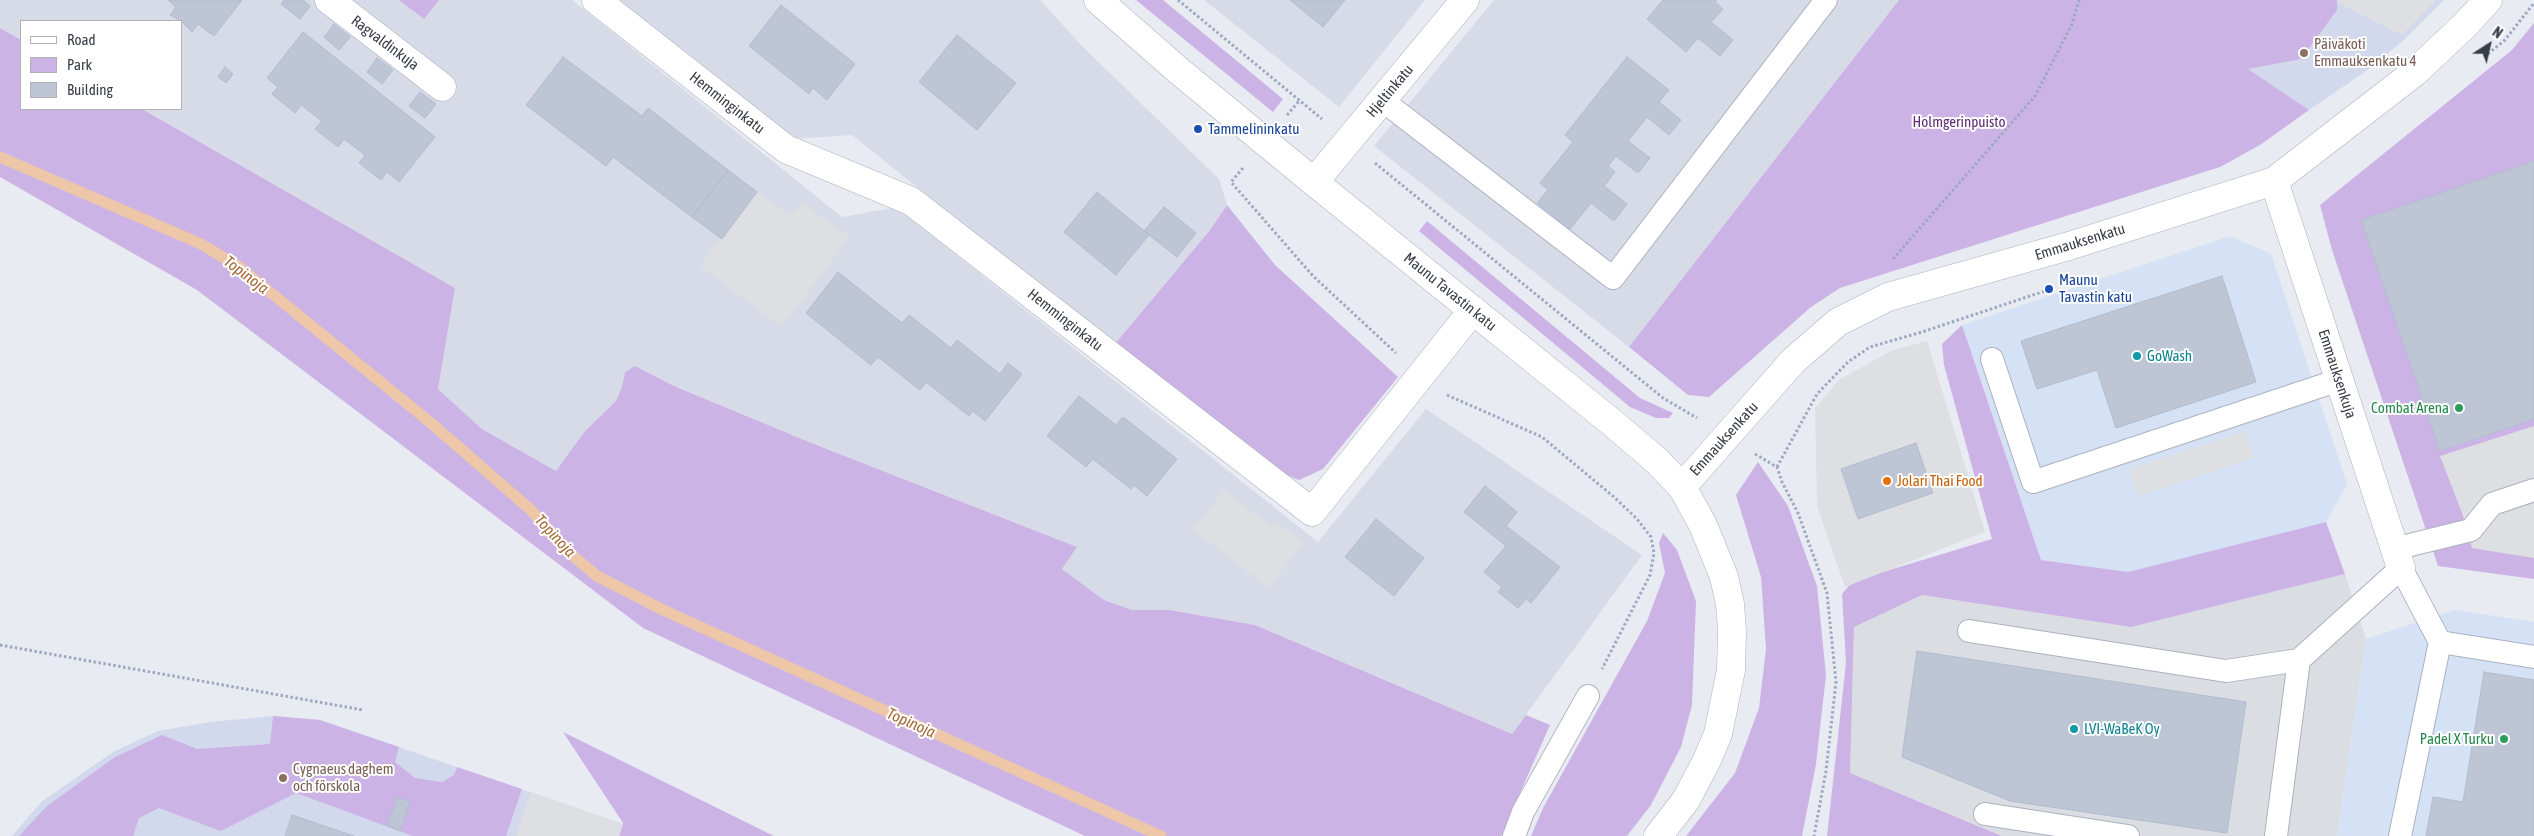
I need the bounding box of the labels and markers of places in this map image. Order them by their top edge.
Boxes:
place label: Päiväkoti Emmauksenkatu 4 [2314,35,2416,70]
marker: Päiväkoti Emmauksenkatu 4 [2298,47,2310,59]
place label: Tammelininkatu [1208,120,1299,138]
marker: Tammelininkatu [1192,123,1204,135]
place label: Maunu Tavastin katu [2059,271,2132,306]
marker: Maunu Tavastin katu [2043,283,2055,295]
place label: GoWash [2147,347,2192,365]
marker: GoWash [2131,350,2143,362]
place label: Combat Arena [2371,399,2449,417]
marker: Combat Arena [2453,402,2465,414]
place label: Jolari Thai Food [1897,472,1983,490]
marker: Jolari Thai Food [1881,475,1893,487]
place label: LVI-WaBeK Oy [2084,720,2160,738]
marker: LVI-WaBeK Oy [2068,723,2080,735]
place label: Padel X Turku [2420,730,2494,748]
marker: Padel X Turku [2498,733,2510,745]
place label: Cygnaeus daghem och förskola [293,760,393,795]
marker: Cygnaeus daghem och förskola [277,772,289,784]

